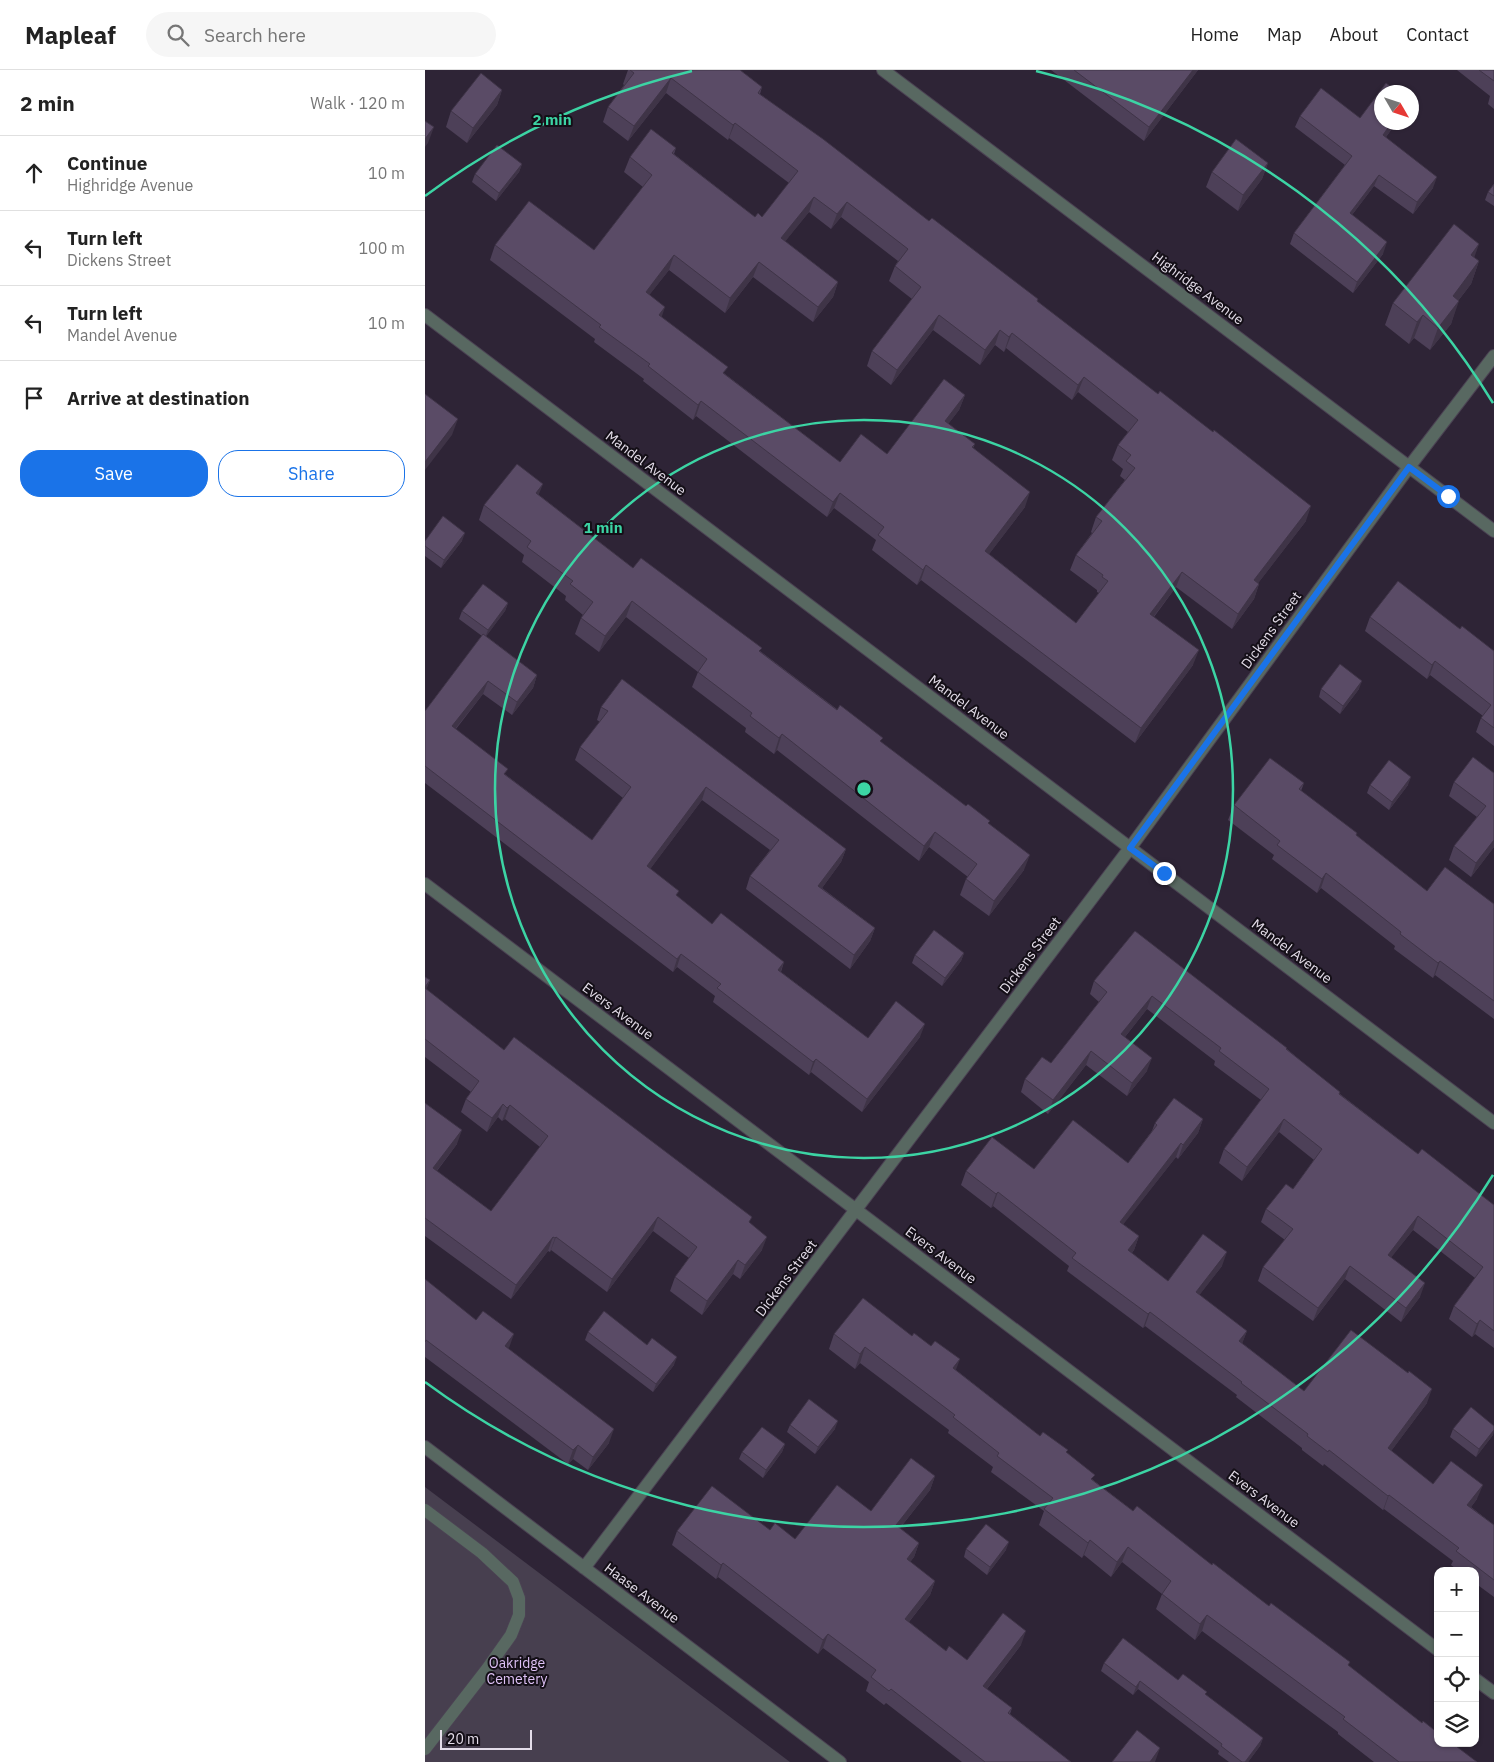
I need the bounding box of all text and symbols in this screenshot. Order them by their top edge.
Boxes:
search box [146,12,496,57]
text: Mapleaf [25,19,116,51]
icon: search [164,21,192,49]
text: Search here [204,23,306,47]
text: Home [1191,23,1239,46]
text: Map [1267,23,1302,46]
text: About [1330,23,1378,46]
text: Contact [1406,23,1469,46]
north arrow [1374,85,1419,130]
text: 2 min [20,89,75,117]
text: Walk · 120 m [310,93,405,113]
text: 2 min [532,110,572,129]
text: Continue [67,151,147,175]
icon: ahead [20,159,48,187]
text: 10 m [368,163,405,183]
text: Highridge Avenue [67,175,193,195]
text: Turn left [67,226,143,250]
icon: left [20,234,48,262]
text: 100 m [358,238,405,258]
street label: Highridge Avenue [1148,248,1248,329]
text: Dickens Street [67,250,171,270]
text: Turn left [67,301,143,325]
icon: left [20,309,48,337]
text: 10 m [368,313,405,333]
text: Mandel Avenue [67,325,177,345]
icon: arrive [20,384,48,412]
text: Arrive at destination [67,386,250,410]
street label: Mandel Avenue [602,427,690,499]
button: Save [20,450,208,497]
button: Share [218,450,405,497]
route start [1437,485,1460,508]
text: 1 min [583,518,623,537]
street label: Dickens Street [1237,588,1305,672]
street label: Mandel Avenue [925,671,1013,743]
centre of rings [855,780,873,798]
route end [1153,862,1176,885]
street label: Dickens Street [995,913,1065,997]
street label: Mandel Avenue [1248,915,1336,987]
street label: Evers Avenue [579,978,657,1044]
street label: Evers Avenue [902,1222,980,1288]
street label: Dickens Street [751,1236,821,1320]
street label: Evers Avenue [1225,1466,1303,1532]
street label: Haase Avenue [601,1559,683,1627]
map controls [1434,1567,1479,1747]
button: + [1434,1567,1479,1612]
button: − [1434,1612,1479,1657]
park label: Oakridge Cemetery [486,1654,548,1688]
button: locate [1434,1657,1479,1702]
button: layers [1434,1702,1479,1747]
scale bar [440,1727,533,1750]
text: 20 m [447,1730,479,1748]

